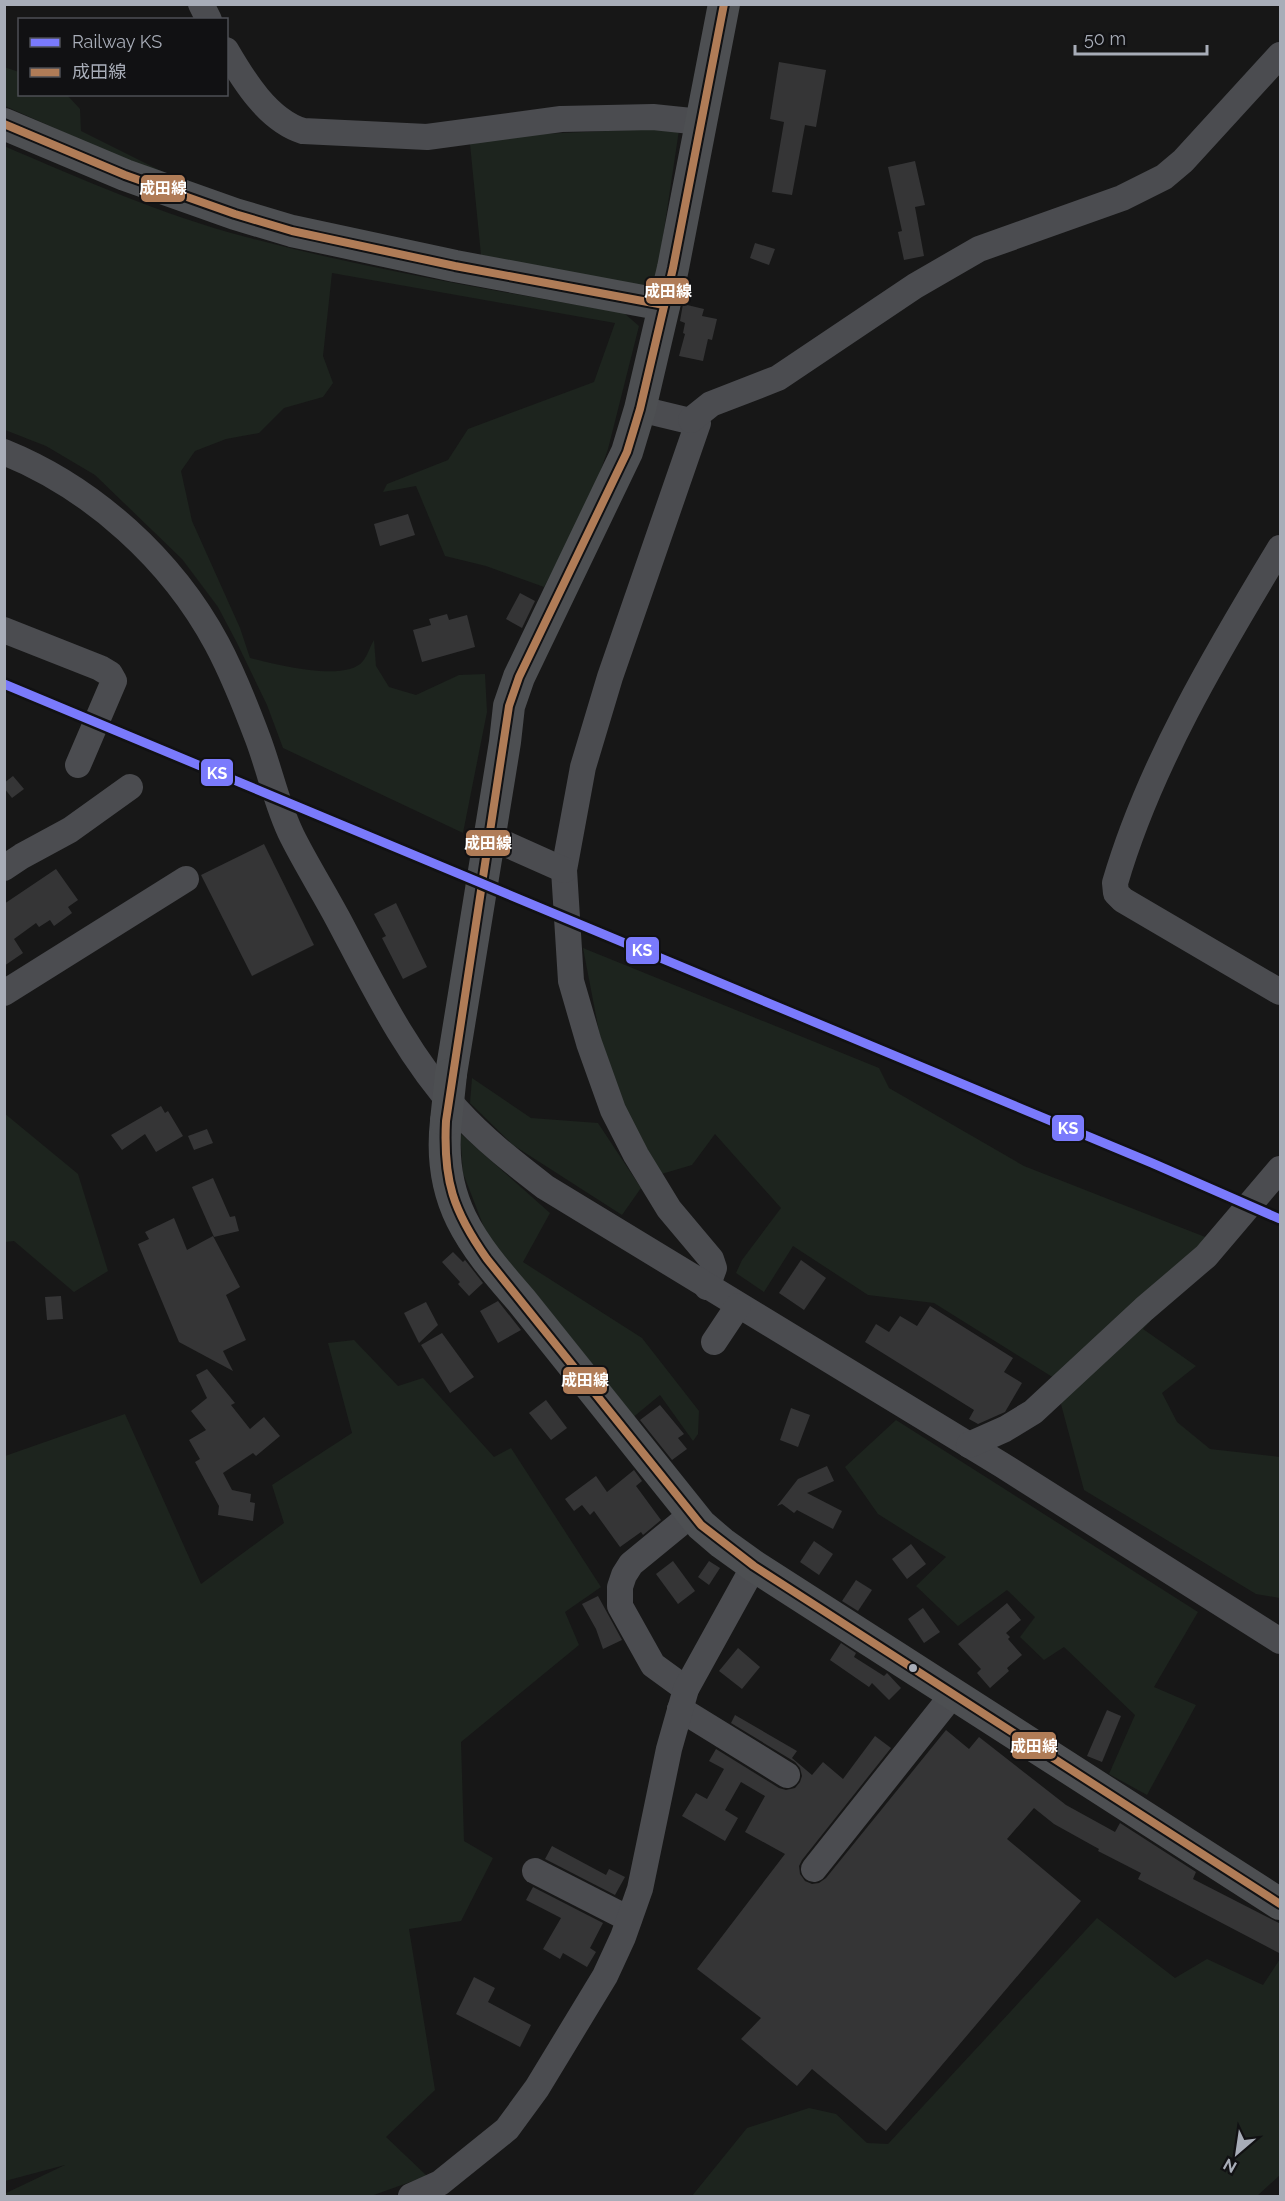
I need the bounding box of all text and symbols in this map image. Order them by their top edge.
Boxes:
legend [18,18,228,96]
scale bar [1075,18,1207,56]
text: 50 m [1084,28,1126,49]
text: Railway KS [72,31,162,52]
text: 成田線 [72,61,126,82]
line badge: 成田線 [140,174,186,203]
text: 成田線 [139,179,187,198]
line badge: 成田線 [645,277,690,305]
text: 成田線 [644,282,692,301]
line badge: KS [200,758,234,787]
text: KS [207,764,227,783]
line badge: 成田線 [465,829,511,857]
text: 成田線 [464,834,512,853]
line badge: KS [625,936,660,965]
text: KS [632,941,652,960]
line badge: KS [1051,1114,1085,1142]
text: KS [1058,1119,1078,1138]
line badge: 成田線 [562,1366,608,1395]
text: 成田線 [561,1371,609,1390]
unlabelled marker [907,1662,919,1674]
line badge: 成田線 [1011,1731,1057,1760]
text: 成田線 [1010,1737,1058,1756]
north arrow [1207,2123,1267,2183]
text: N [1220,2154,1240,2177]

